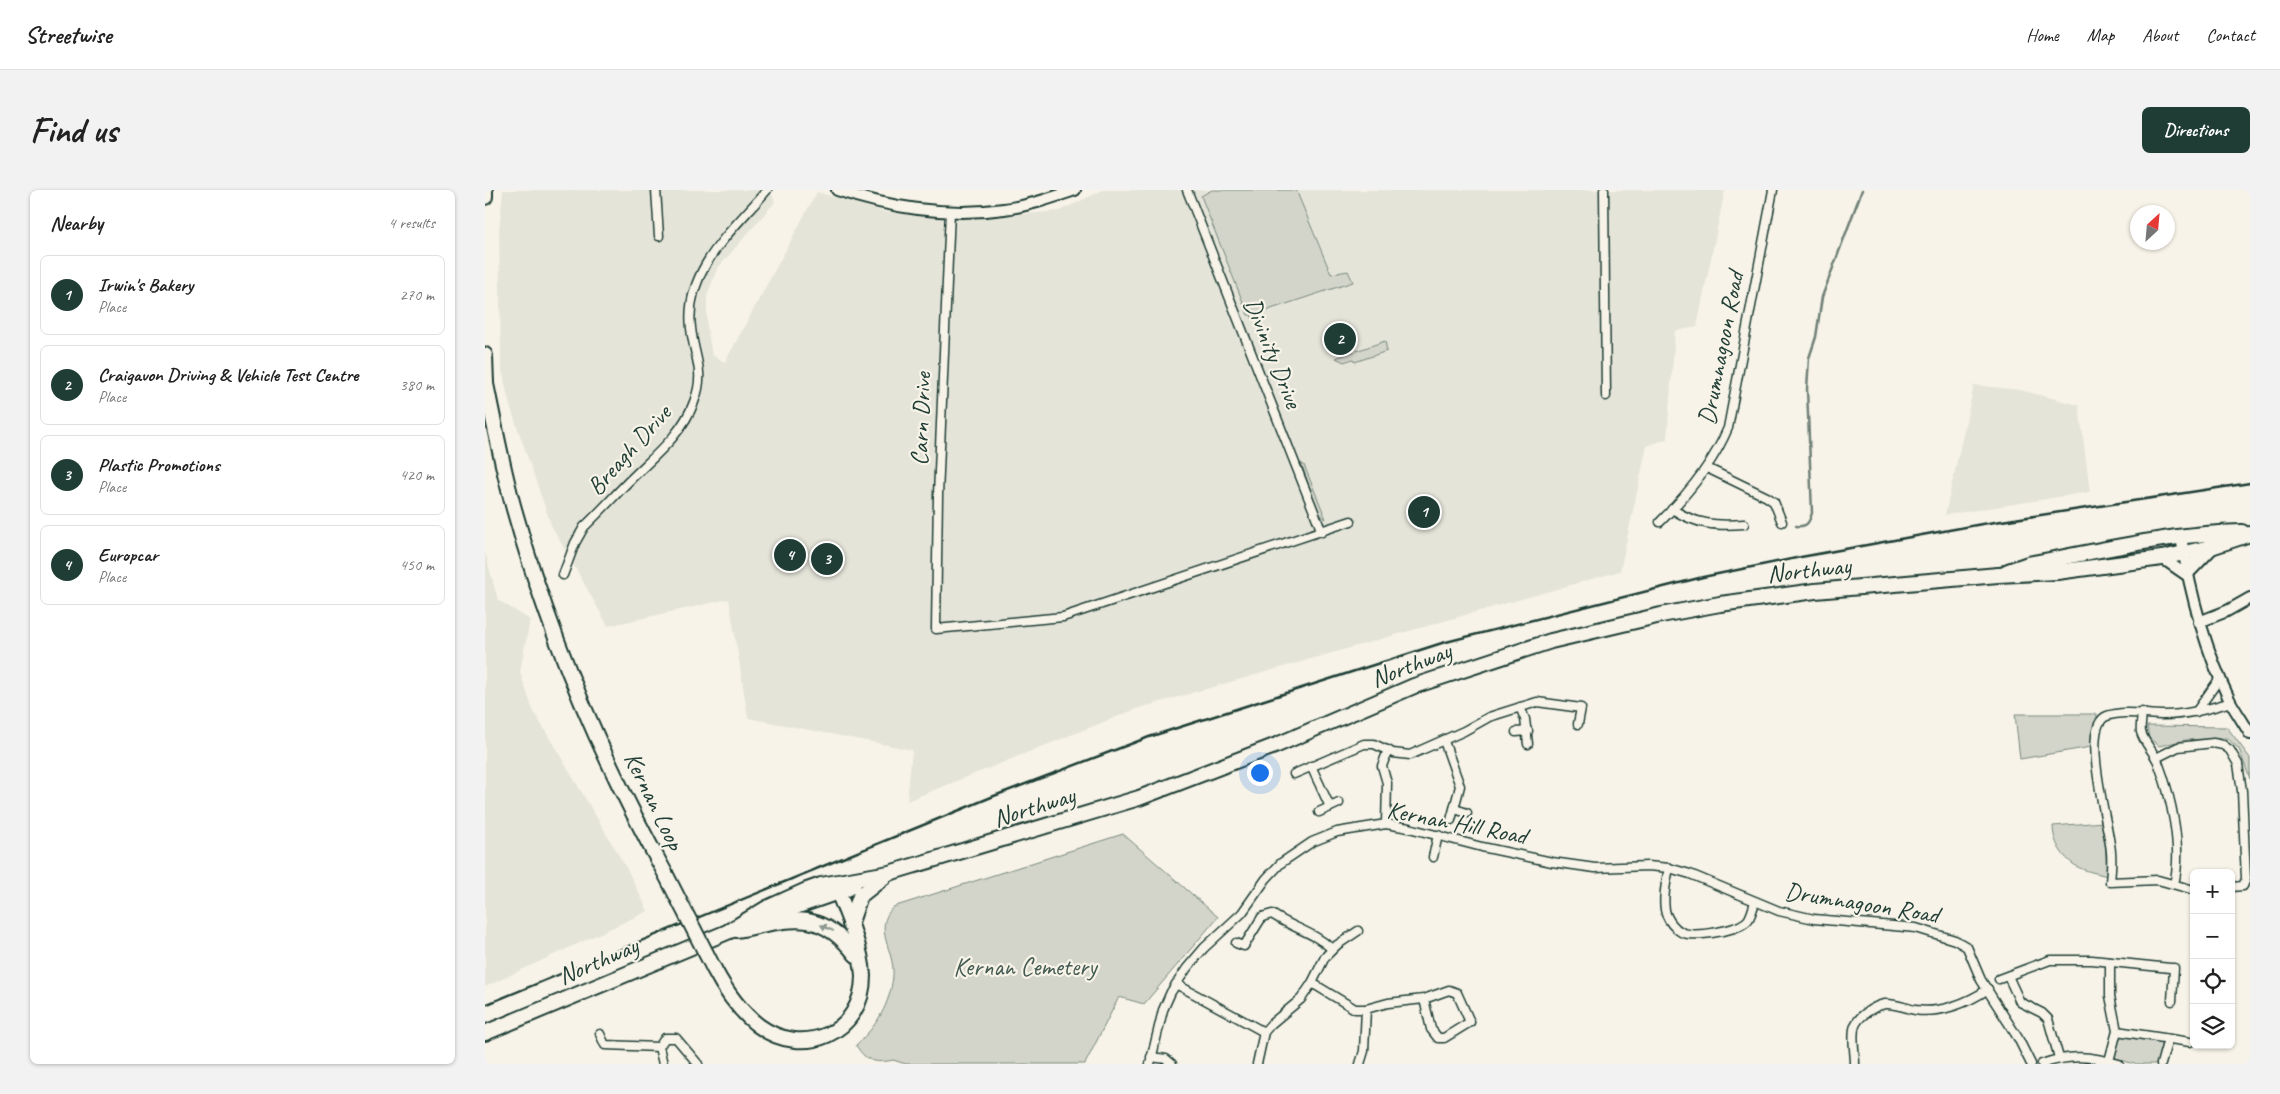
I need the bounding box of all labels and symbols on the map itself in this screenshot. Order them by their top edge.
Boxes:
north arrow [2130,205,2175,250]
street label: Drumnagoon Road [1690,266,1752,427]
street label: Divinity Drive [1236,293,1310,415]
pin: 2 [1324,320,1356,358]
street label: Carn Drive [903,370,939,466]
street label: Breagh Drive [580,397,679,502]
pin: 1 [1408,493,1440,531]
pin: 4 [774,536,806,574]
pin: 3 [811,540,843,578]
street label: Northway [1766,550,1854,590]
street label: Northway [1366,635,1457,695]
street label: Kernan Loop [617,747,692,857]
your location [1247,760,1273,786]
street label: Northway [989,779,1080,835]
street label: Kernan Hill Road [1384,794,1533,853]
street label: Drumnagoon Road [1783,875,1944,931]
one-way arrow [820,923,834,931]
street label: Northway [553,929,644,992]
park label: Kernan Cemetery [953,951,1099,983]

